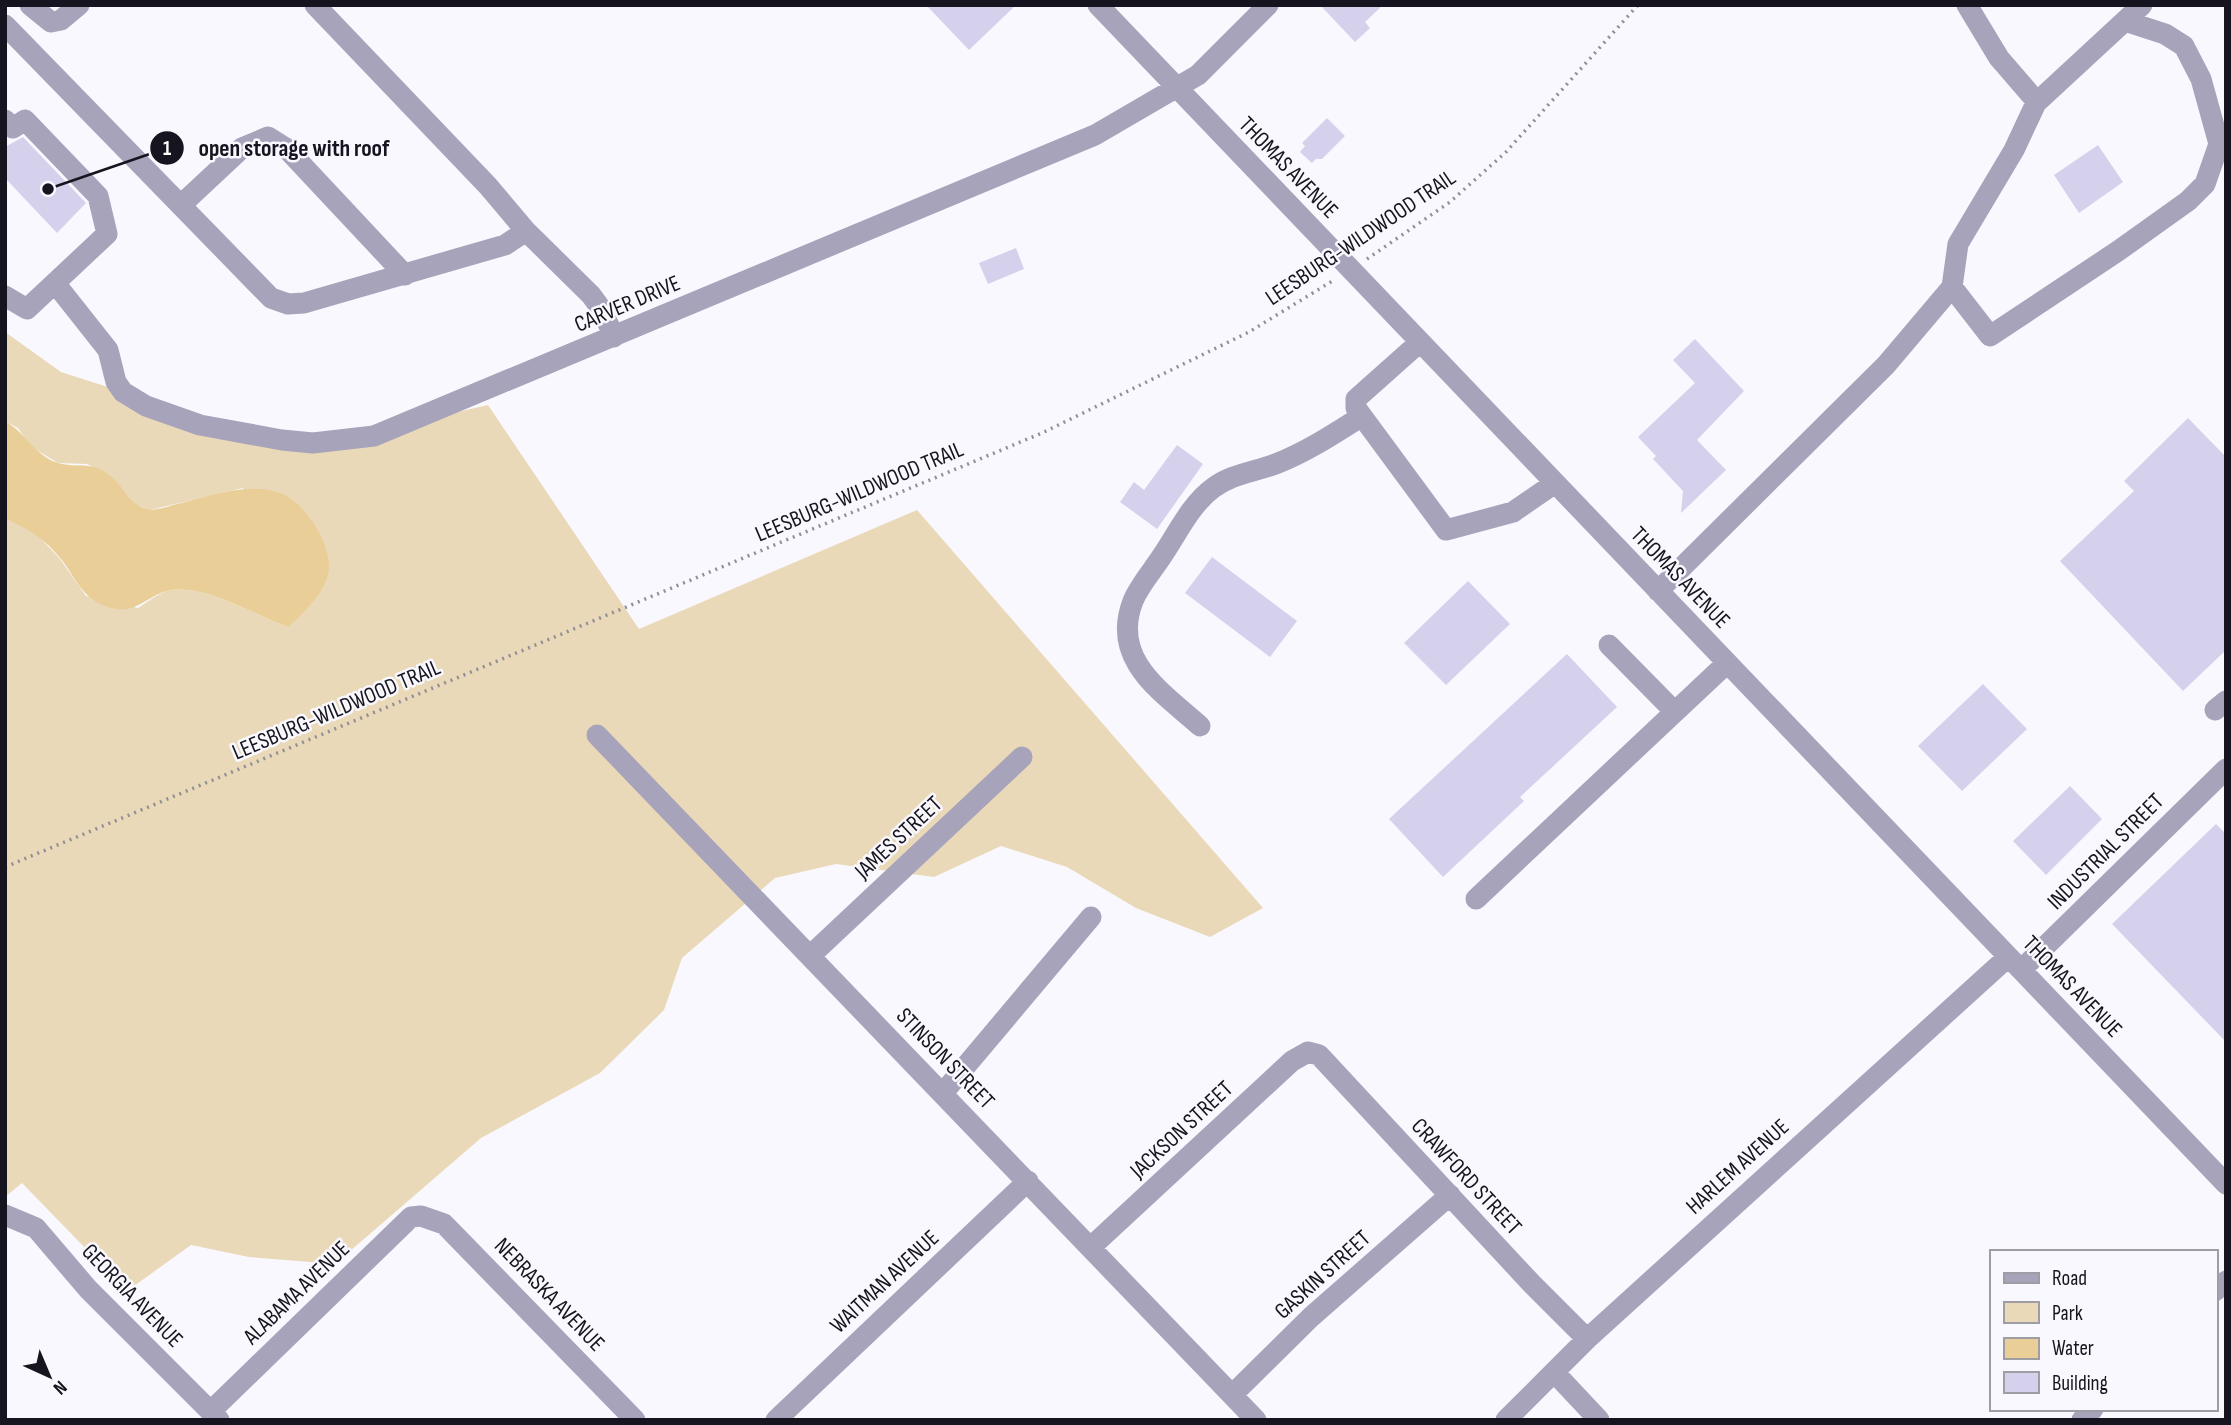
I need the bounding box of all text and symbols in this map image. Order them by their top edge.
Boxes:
street label: THOMAS AVENUE [1233,111,1344,225]
callout: open storage with roof [149,125,403,170]
text: open storage with roof [198,134,390,163]
text: 1 [163,136,171,161]
street label: LEESBURG-WILDWOOD TRAIL [1260,164,1461,312]
street label: CARVER DRIVE [570,269,684,339]
street label: LEESBURG-WILDWOOD TRAIL [751,435,968,548]
street label: THOMAS AVENUE [1625,521,1736,635]
street label: LEESBURG-WILDWOOD TRAIL [228,653,445,766]
street label: INDUSTRIAL STREET [2042,788,2170,916]
street label: JAMES STREET [848,790,948,886]
street label: THOMAS AVENUE [2017,930,2128,1044]
street label: STINSON STREET [890,1002,1000,1115]
street label: JACKSON STREET [1124,1075,1239,1185]
street label: CRAWFORD STREET [1405,1112,1527,1241]
street label: HARLEM AVENUE [1680,1113,1795,1220]
street label: WAITMAN AVENUE [824,1224,945,1339]
street label: GASKIN STREET [1269,1224,1376,1325]
street label: NEBRASKA AVENUE [488,1232,610,1357]
street label: ALABAMA AVENUE [237,1235,356,1351]
street label: GEORGIA AVENUE [76,1238,189,1354]
legend [1990,1250,2217,1411]
text: Road [2052,1266,2087,1291]
text: Park [2052,1301,2083,1326]
text: Water [2052,1336,2094,1361]
north arrow [14,1341,84,1411]
text: Building [2052,1371,2108,1396]
text: N [48,1375,71,1399]

